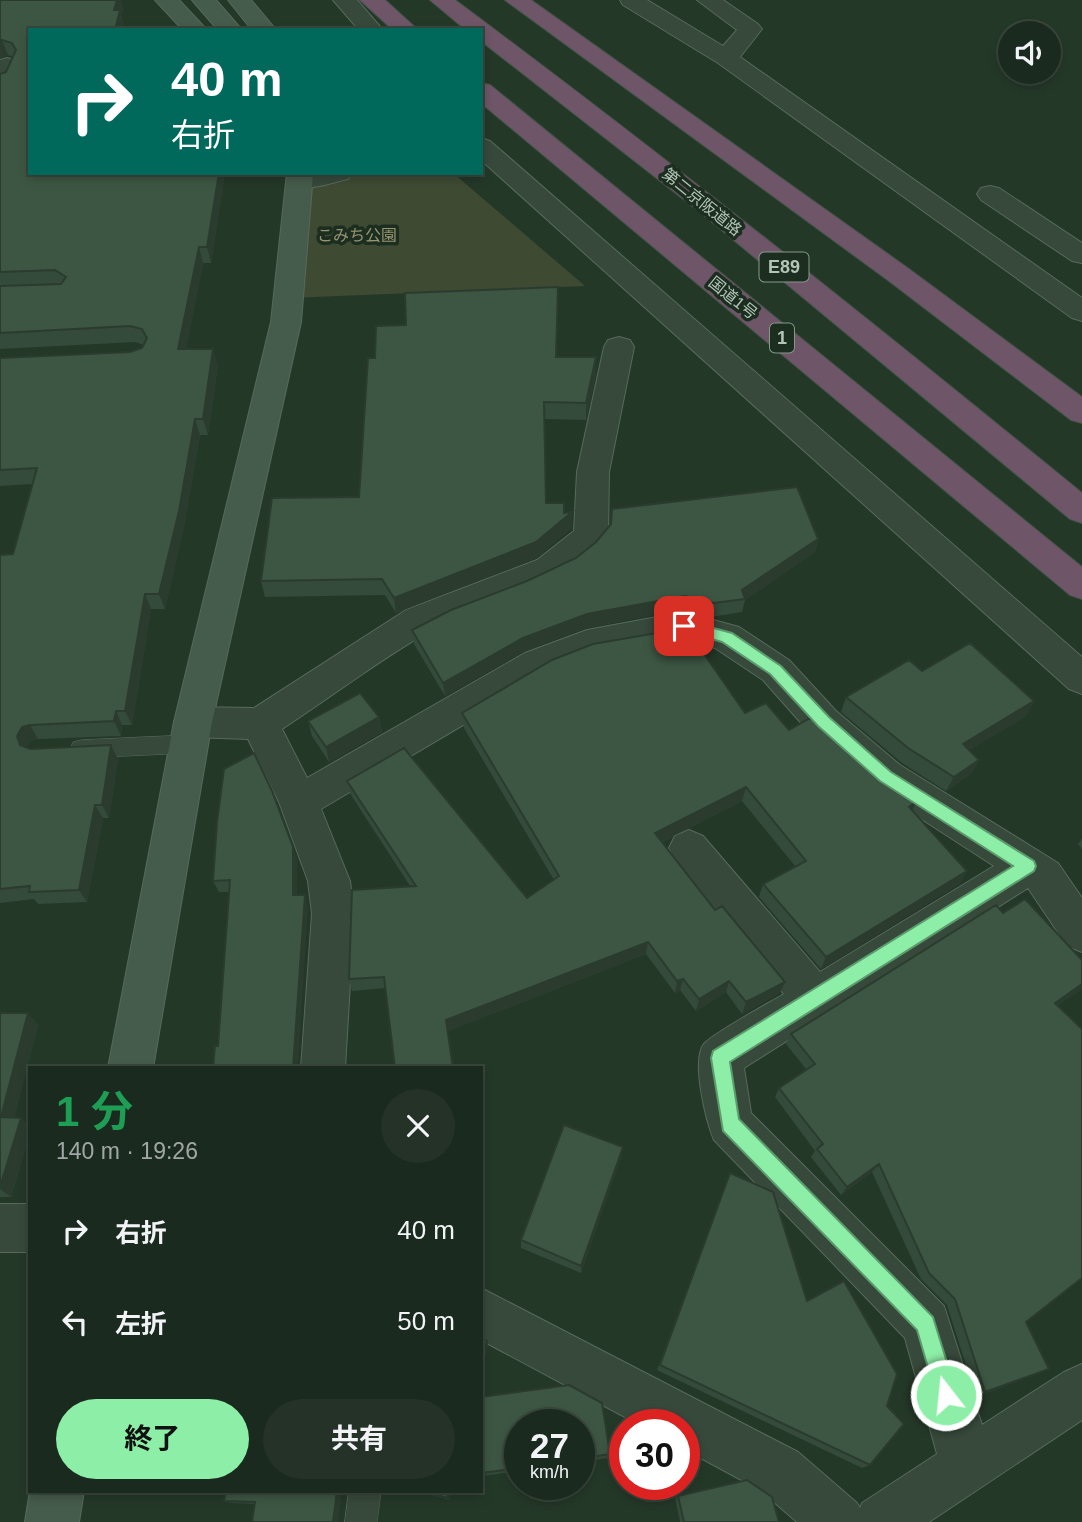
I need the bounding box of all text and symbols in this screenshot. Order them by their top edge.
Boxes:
map controls [998,21,1061,84]
button: sound [998,21,1061,84]
text: 40 m [171,52,283,106]
icon: right [56,56,147,147]
text: 右折 [171,117,235,153]
street label: 第二京阪道路 [659,165,745,239]
park label: こみち公園 [317,227,397,244]
road number: E89 [760,253,808,282]
street label: 国道1号 [706,273,760,323]
road number: 1 [770,324,794,352]
pin [654,596,714,656]
icon: arrive [665,607,703,645]
text: 1 分 [56,1088,133,1135]
button: close [381,1089,455,1163]
text: 140 m · 19:26 [56,1138,198,1164]
icon: right [56,1212,94,1250]
text: 40 m [397,1215,455,1245]
text: 右折 [115,1218,167,1248]
icon: left [56,1303,94,1341]
text: 50 m [397,1306,455,1336]
text: 左折 [115,1309,167,1339]
position arrow [909,1358,983,1432]
button: 終了 [56,1399,249,1479]
button: 共有 [263,1399,455,1479]
speed limit sign: 30 [609,1409,700,1500]
text: 27 [530,1426,569,1465]
text: km/h [530,1462,569,1482]

